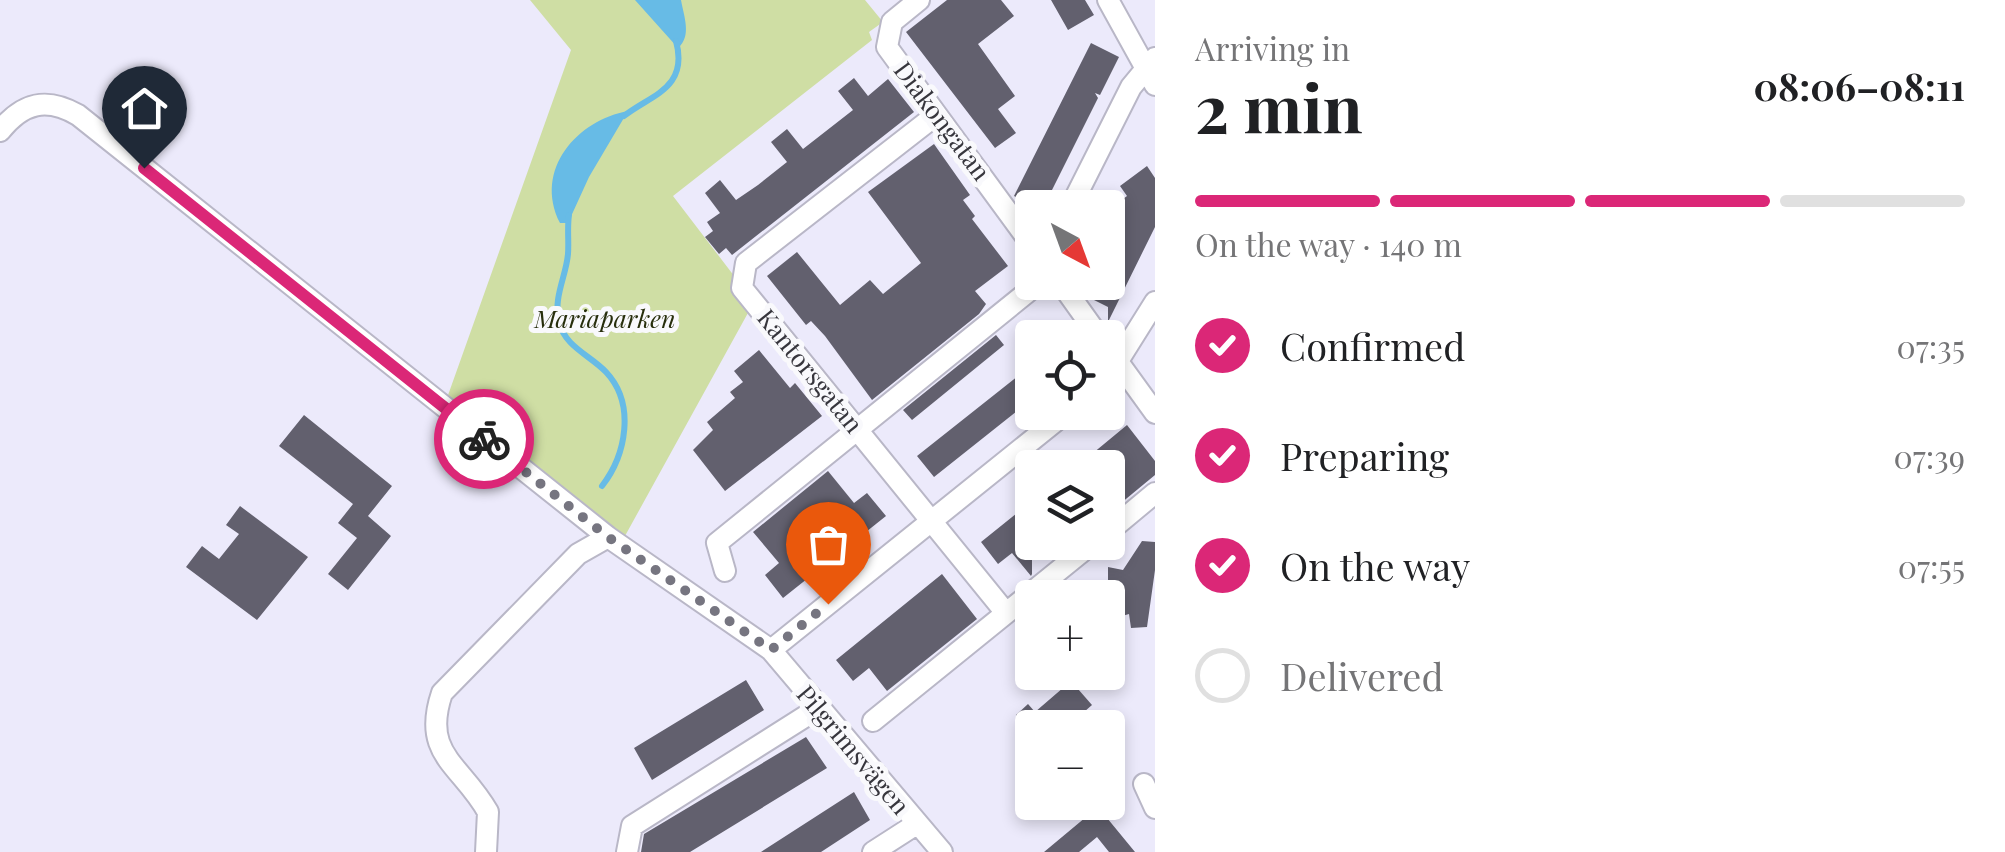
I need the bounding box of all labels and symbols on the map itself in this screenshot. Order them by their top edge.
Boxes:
street label: Diakongatan [888,54,999,186]
pin [102,66,187,169]
north arrow [1015,190,1125,300]
park label: Mariaparken [533,301,676,334]
street label: Kantorsgatan [751,301,871,439]
courier [434,389,534,489]
pin [786,502,871,605]
street label: Pilgrimsvägen [790,677,918,821]

